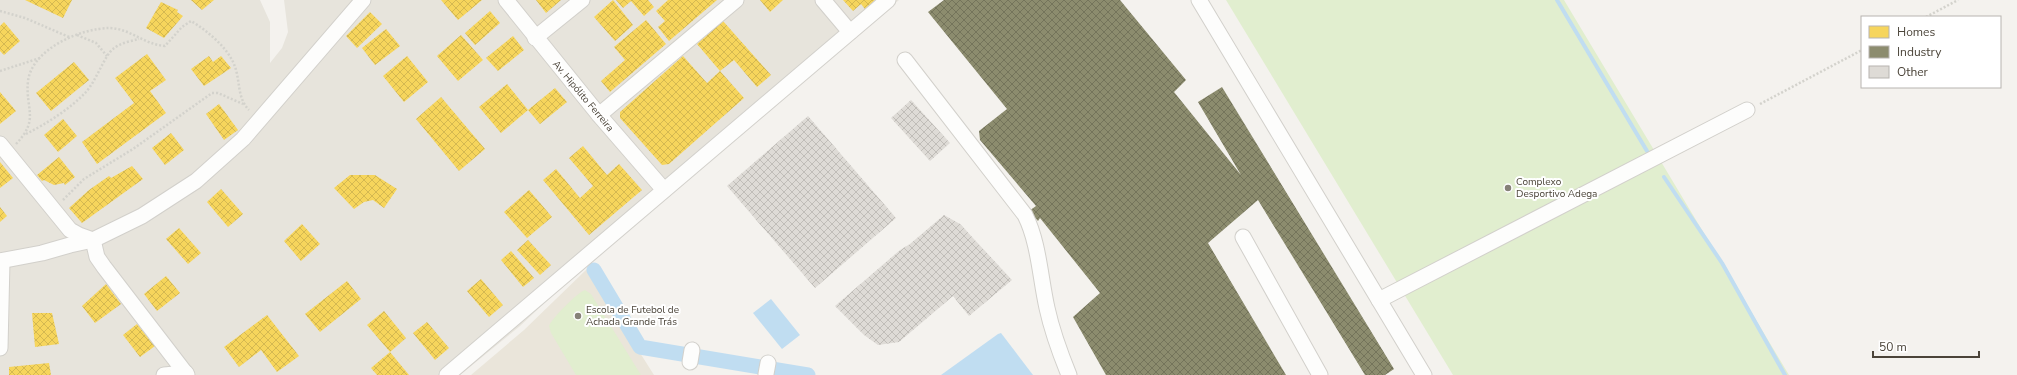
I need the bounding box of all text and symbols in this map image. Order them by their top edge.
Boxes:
legend [1861,16,2001,88]
text: Homes [1897,24,1935,40]
text: Industry [1897,44,1942,60]
street label: Av. Hipólito Ferreira [549,57,617,135]
text: Other [1897,64,1929,80]
place label: Complexo Desportivo Adega [1516,175,1597,201]
marker: Complexo Desportivo Adega [1503,183,1513,193]
place label: Escola de Futebol de Achada Grande Trás [586,303,679,329]
marker: Escola de Futebol de Achada Grande Trás [573,311,583,321]
scale bar [1873,333,1979,359]
text: 50 m [1879,339,1907,355]

